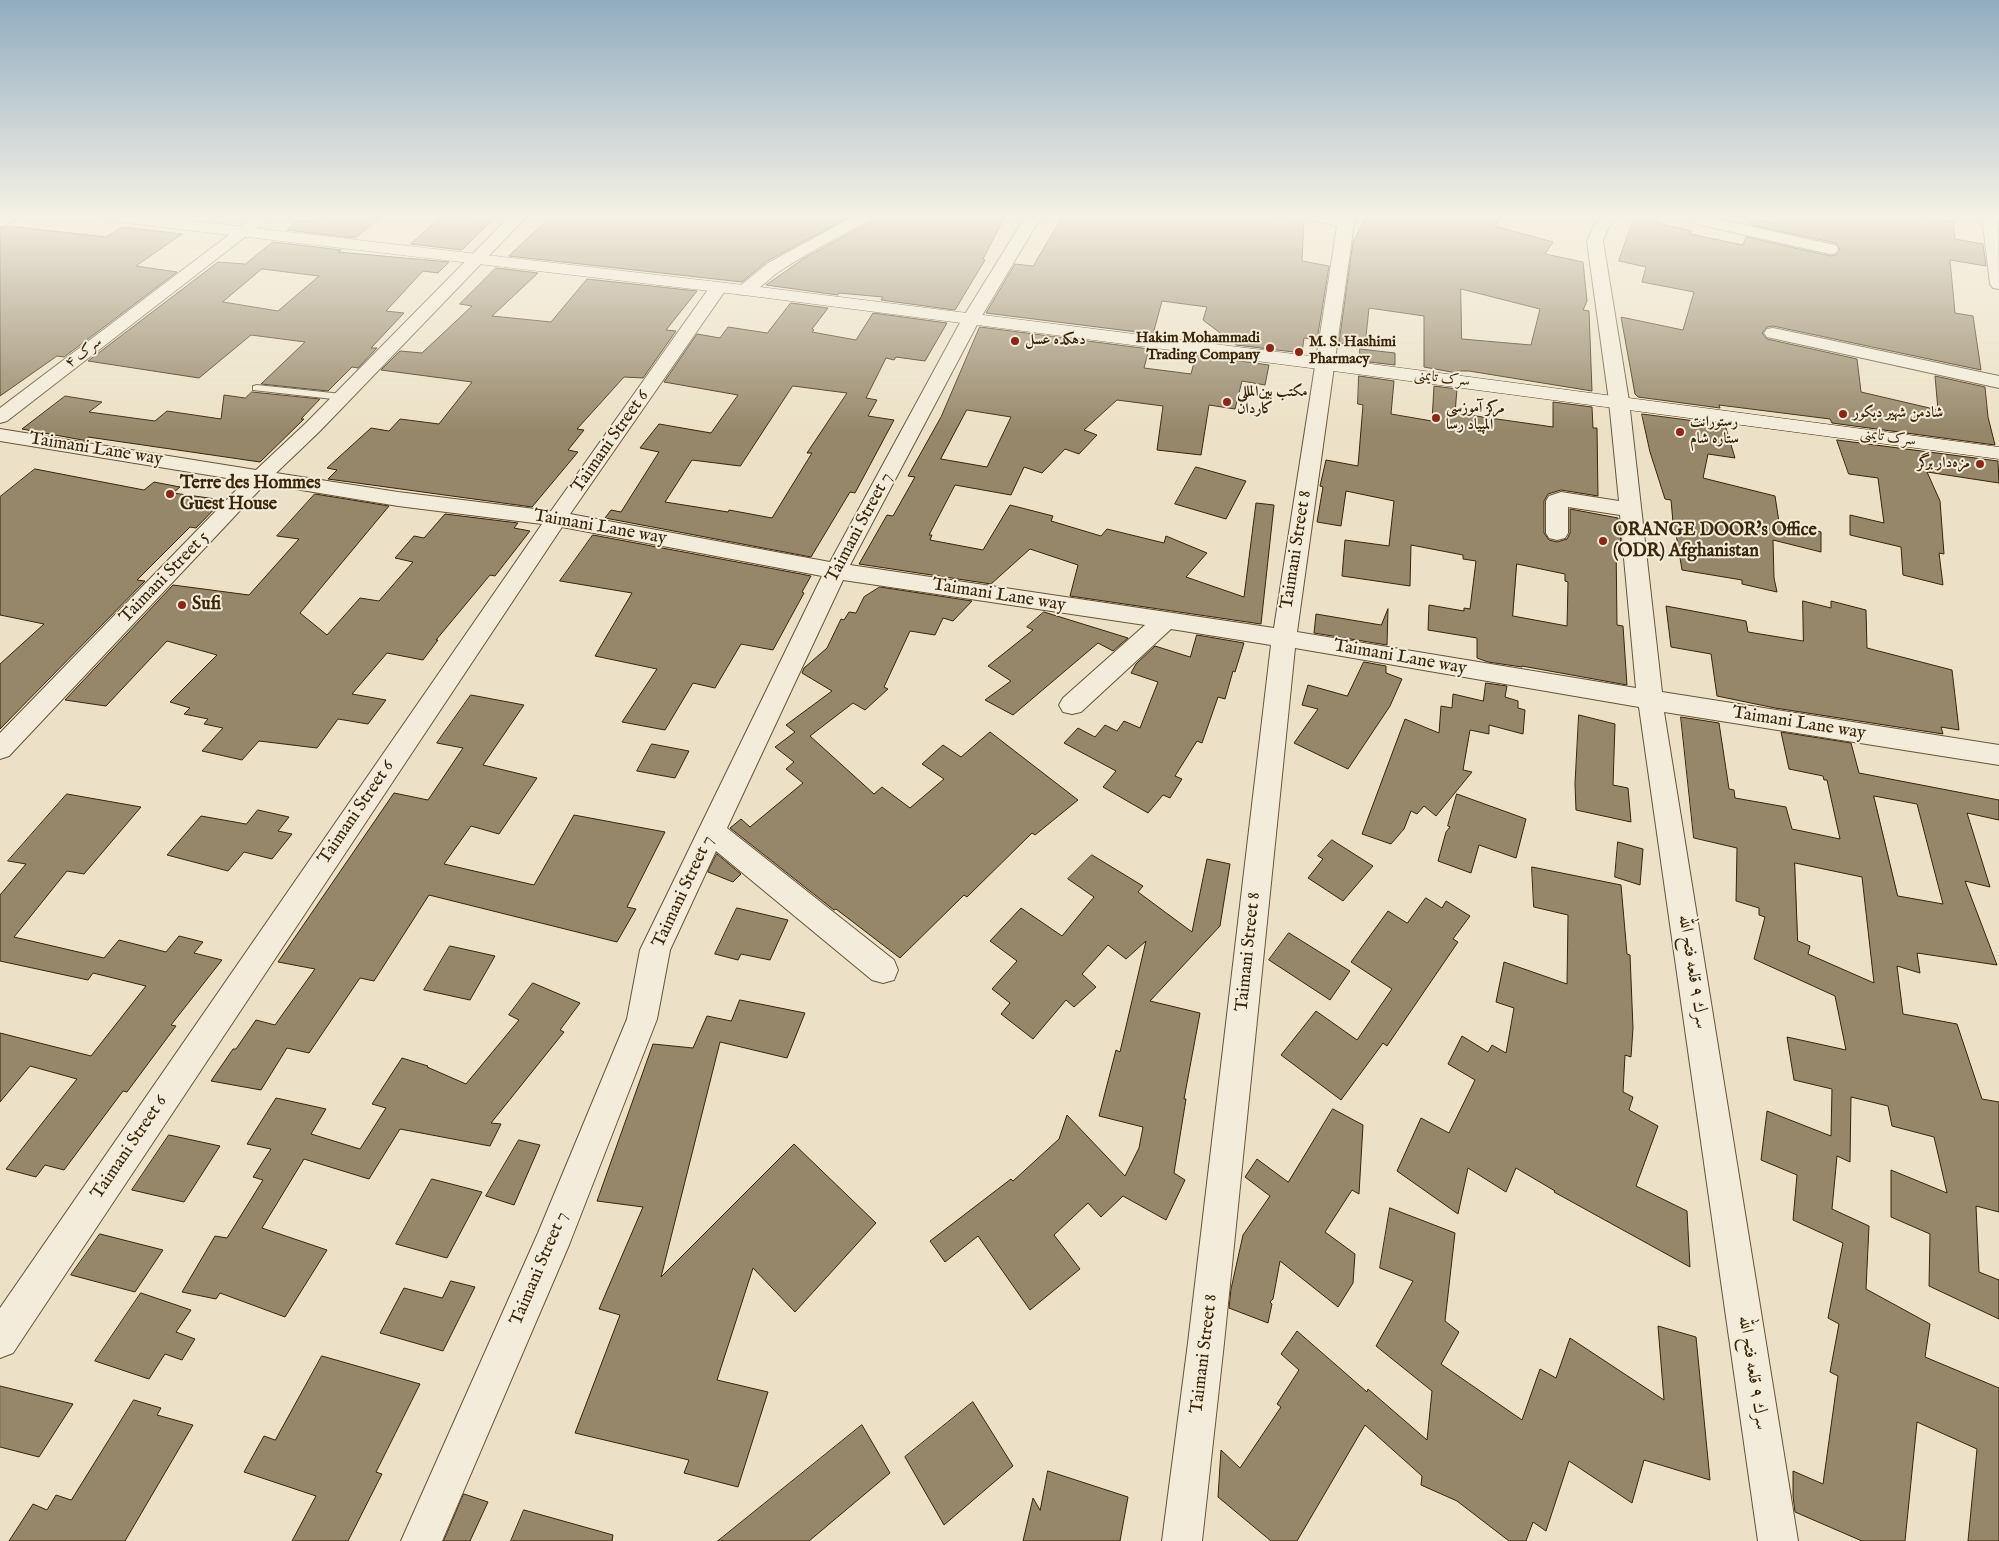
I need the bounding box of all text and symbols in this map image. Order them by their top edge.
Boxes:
place label: Hakim Mohammadi Trading Company [1136,330,1260,365]
place label: دهکده عسل [1025,332,1086,350]
street label: سرک ۴ [62,333,106,373]
place label: M. S. Hashimi Pharmacy [1309,334,1396,369]
marker: دهکده عسل [1009,335,1021,347]
marker: Hakim Mohammadi Trading Company [1264,342,1276,354]
marker: M. S. Hashimi Pharmacy [1293,346,1305,358]
street label: سرک تایمنی [1413,367,1471,391]
place label: مکتب بین‌المللی کاردان [1237,384,1308,419]
street label: Taimani Street 6 [568,386,654,498]
marker: مکتب بین‌المللی کاردان [1221,396,1233,408]
place label: مرکز آموزسی المپیاد رسا [1446,400,1505,435]
place label: شادمن شهیر دیکور [1853,405,1943,423]
marker: شادمن شهیر دیکور [1837,408,1849,420]
marker: مرکز آموزسی المپیاد رسا [1430,412,1442,424]
place label: رستورانت ستاره شام [1690,414,1739,449]
street label: سرک تایمنی [1859,425,1917,451]
marker: رستورانت ستاره شام [1674,426,1686,438]
street label: Taimani Lane way [28,429,164,471]
place label: مزه‌دار برگر [1917,455,1970,473]
marker: مزه‌دار برگر [1974,458,1986,470]
street label: Taimani Street 7 [822,469,898,587]
place label: Terre des Hommes Guest House [180,473,321,516]
marker: Terre des Hommes Guest House [164,488,176,500]
street label: Taimani Street 8 [1277,489,1317,611]
street label: Taimani Lane way [532,506,668,550]
place label: ORANGE DOOR's Office (ODR) Afghanistan [1613,520,1817,562]
street label: Taimani Street 5 [116,528,214,628]
marker: ORANGE DOOR's Office (ODR) Afghanistan [1597,535,1609,547]
street label: Taimani Lane way [931,575,1067,617]
place label: Sufi [192,594,221,616]
marker: Sufi [176,599,188,611]
street label: Taimani Lane way [1332,636,1468,680]
street label: Taimani Lane way [1731,703,1867,745]
street label: Taimani Street 6 [314,757,400,869]
street label: Taimani Street 7 [649,832,719,952]
street label: Taimani Street 8 [1232,891,1266,1013]
street label: سرك ٩ قلعه فتح الله [1672,914,1712,1030]
street label: Taimani Street 6 [87,1092,173,1204]
street label: Taimani Street 7 [506,1209,574,1329]
street label: Taimani Street 8 [1187,1293,1223,1415]
street label: سرك ٩ قلعه فتح الله [1732,1315,1772,1431]

